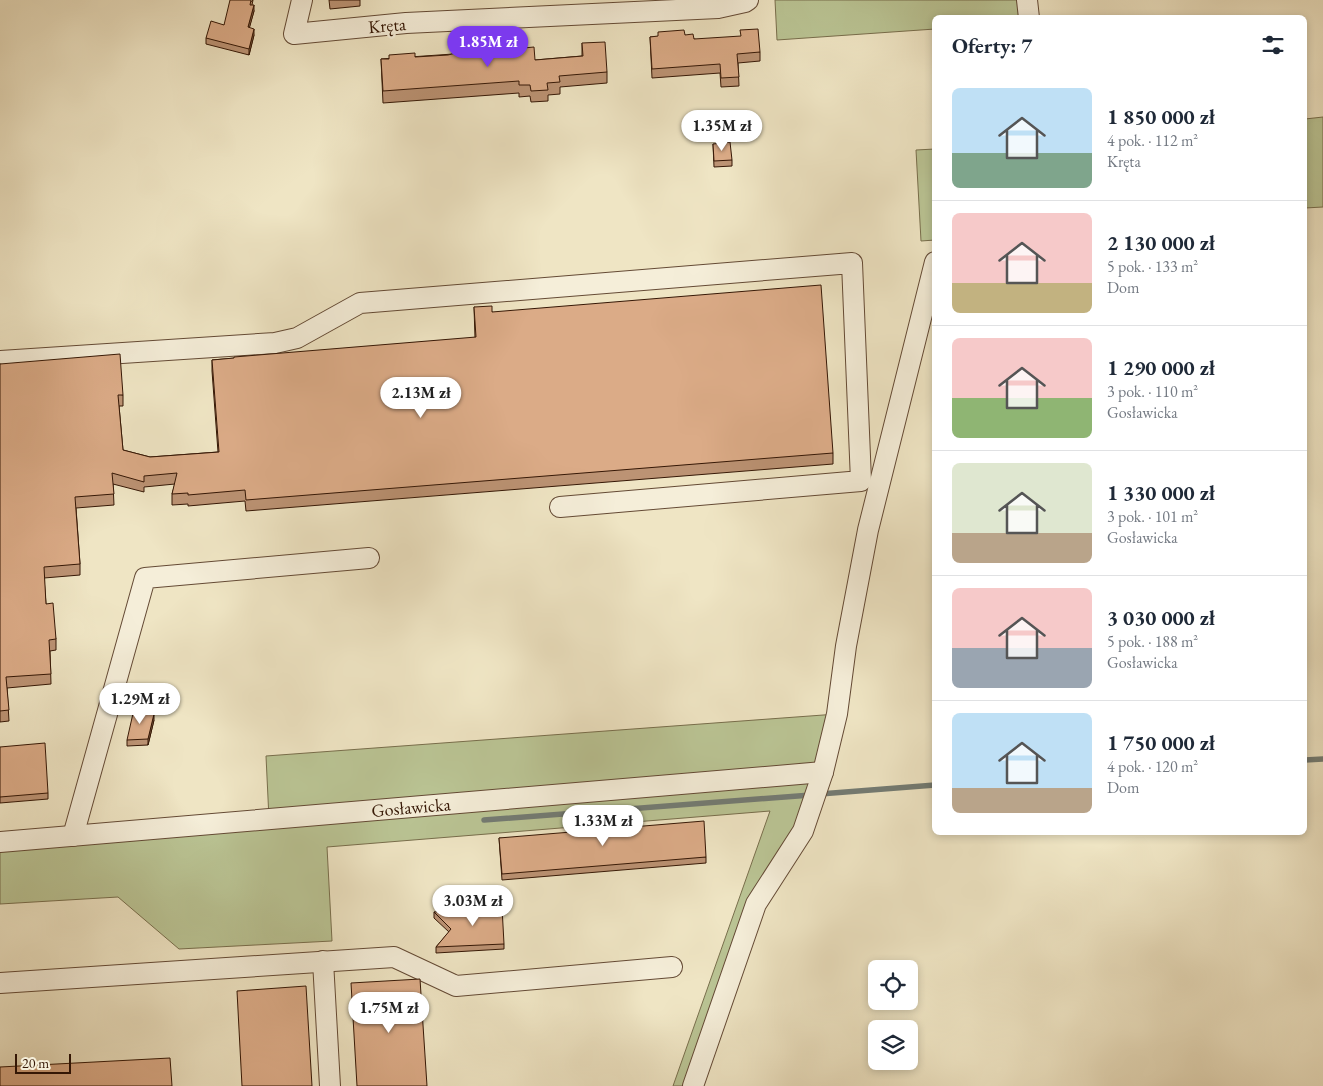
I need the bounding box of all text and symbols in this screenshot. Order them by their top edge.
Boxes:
street label: Kręta [367,12,408,38]
pin: 1.85M zł [436,26,540,68]
text: 1.85M zł [458,31,518,52]
icon: filters [1259,31,1287,59]
text: Oferty: 7 [952,32,1032,59]
text: 1 850 000 zł [1107,103,1215,130]
icon: home [992,108,1052,168]
pin: 1.35M zł [670,110,774,152]
text: 1.35M zł [692,115,752,136]
text: 4 pok. · 112 m² [1107,130,1198,151]
text: Kręta [1107,151,1141,172]
text: 2 130 000 zł [1107,229,1215,256]
icon: home [992,233,1052,293]
text: 5 pok. · 133 m² [1107,256,1198,277]
text: Dom [1107,277,1139,298]
text: 1 290 000 zł [1107,354,1215,381]
icon: home [992,358,1052,418]
pin: 2.13M zł [369,376,473,419]
text: 3 pok. · 110 m² [1107,381,1198,402]
text: 2.13M zł [391,382,451,403]
text: Gosławicka [1107,402,1178,423]
text: 1 330 000 zł [1107,479,1215,506]
icon: home [992,483,1052,543]
text: 3 pok. · 101 m² [1107,506,1198,527]
text: Gosławicka [1107,527,1178,548]
text: 3 030 000 zł [1107,604,1215,631]
icon: home [992,608,1052,668]
text: 5 pok. · 188 m² [1107,631,1198,652]
text: Gosławicka [1107,652,1178,673]
pin: 1.29M zł [88,682,192,725]
text: 1.29M zł [110,688,170,709]
text: 1 750 000 zł [1107,729,1215,756]
icon: home [992,733,1052,793]
text: 4 pok. · 120 m² [1107,756,1198,777]
text: Dom [1107,777,1139,798]
street label: Gosławicka [370,792,452,822]
pin: 1.33M zł [551,804,655,847]
text: 1.33M zł [573,810,633,831]
pin: 3.03M zł [421,884,525,927]
text: 3.03M zł [443,890,503,911]
map controls [868,960,918,1070]
button: locate [868,960,918,1010]
pin: 1.75M zł [337,992,441,1034]
text: 1.75M zł [359,997,419,1018]
button: layers [868,1020,918,1070]
scale bar [15,1051,71,1074]
text: 20 m [22,1054,49,1072]

